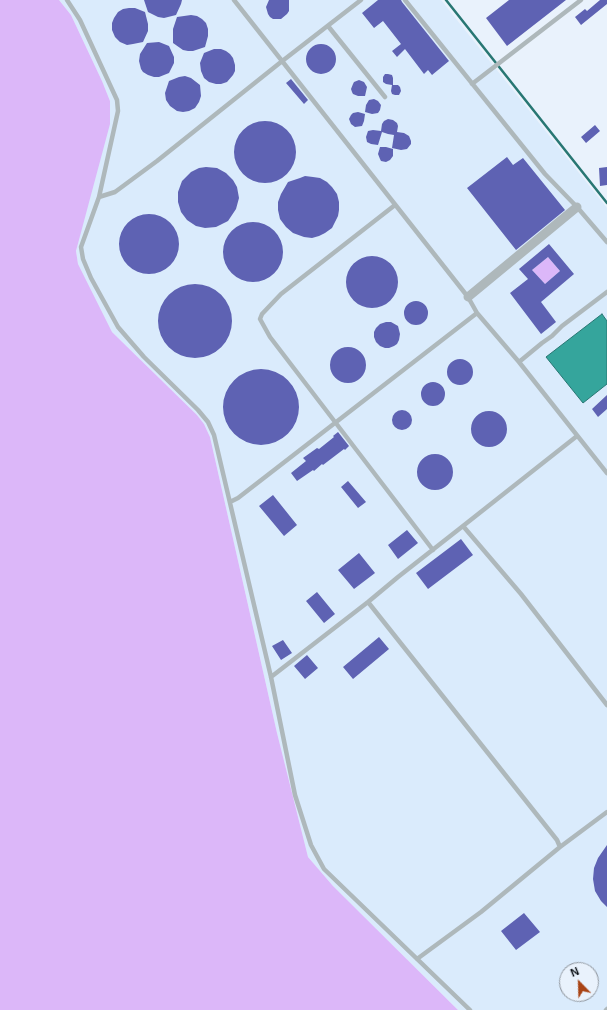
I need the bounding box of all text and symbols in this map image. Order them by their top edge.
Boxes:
north arrow [559,962,599,1002]
text: N [569,965,581,979]

